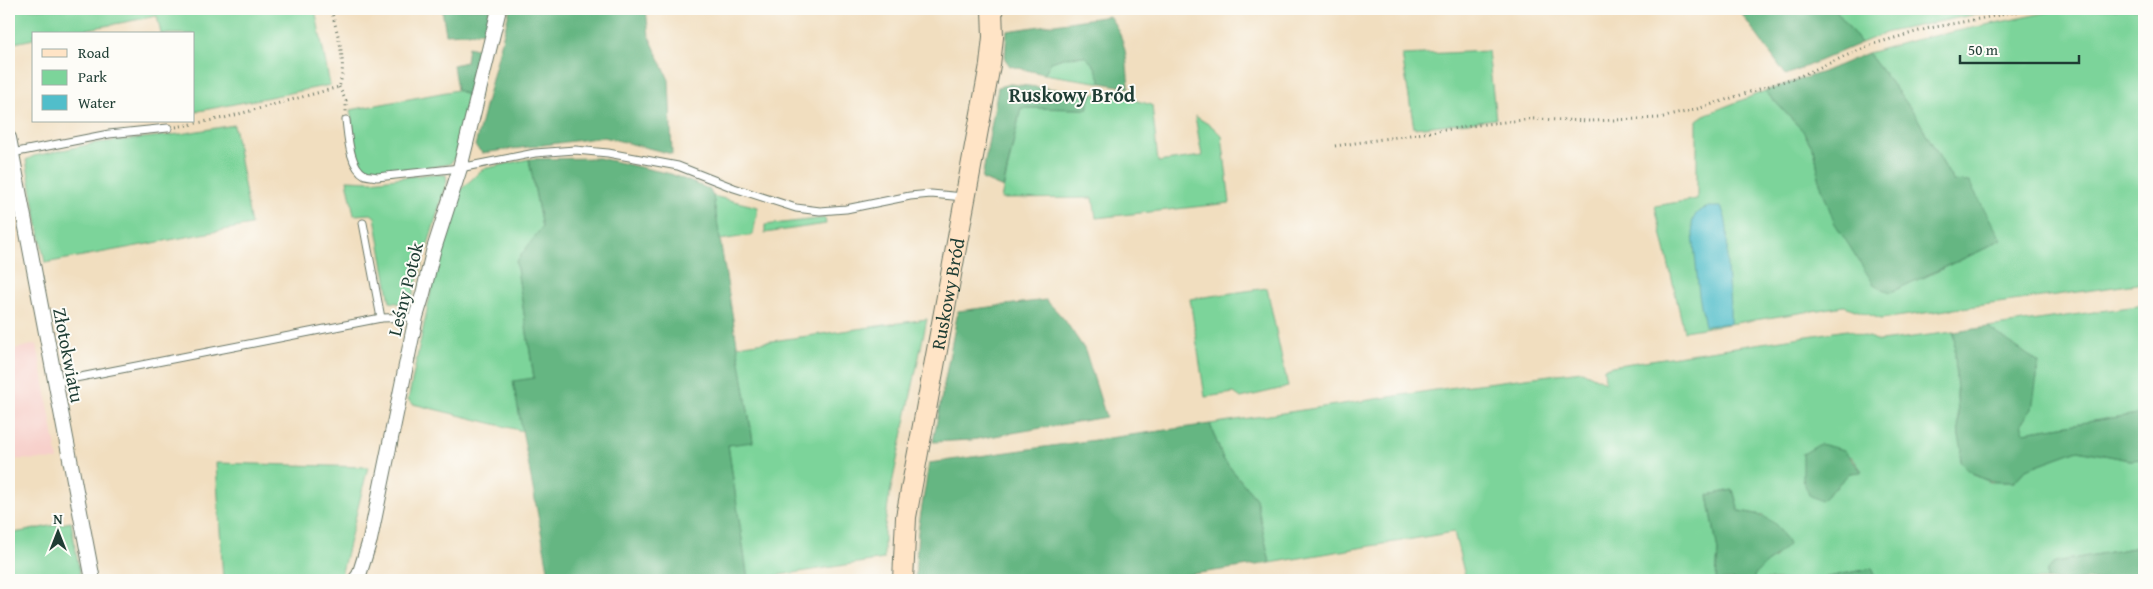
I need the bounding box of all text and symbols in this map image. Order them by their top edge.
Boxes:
legend [32,32,195,122]
scale bar [1960,32,2079,64]
text: 50 m [1968,39,1999,60]
text: Road [78,42,109,63]
text: Park [78,66,107,87]
district label: Ruskowy Bród [1009,80,1136,109]
text: Water [78,92,116,113]
street label: Ruskowy Bród [923,235,972,352]
street label: Leśny Potok [380,239,430,339]
street label: Złotokwiatu [46,305,92,406]
north arrow [32,506,82,556]
text: N [53,509,63,529]

